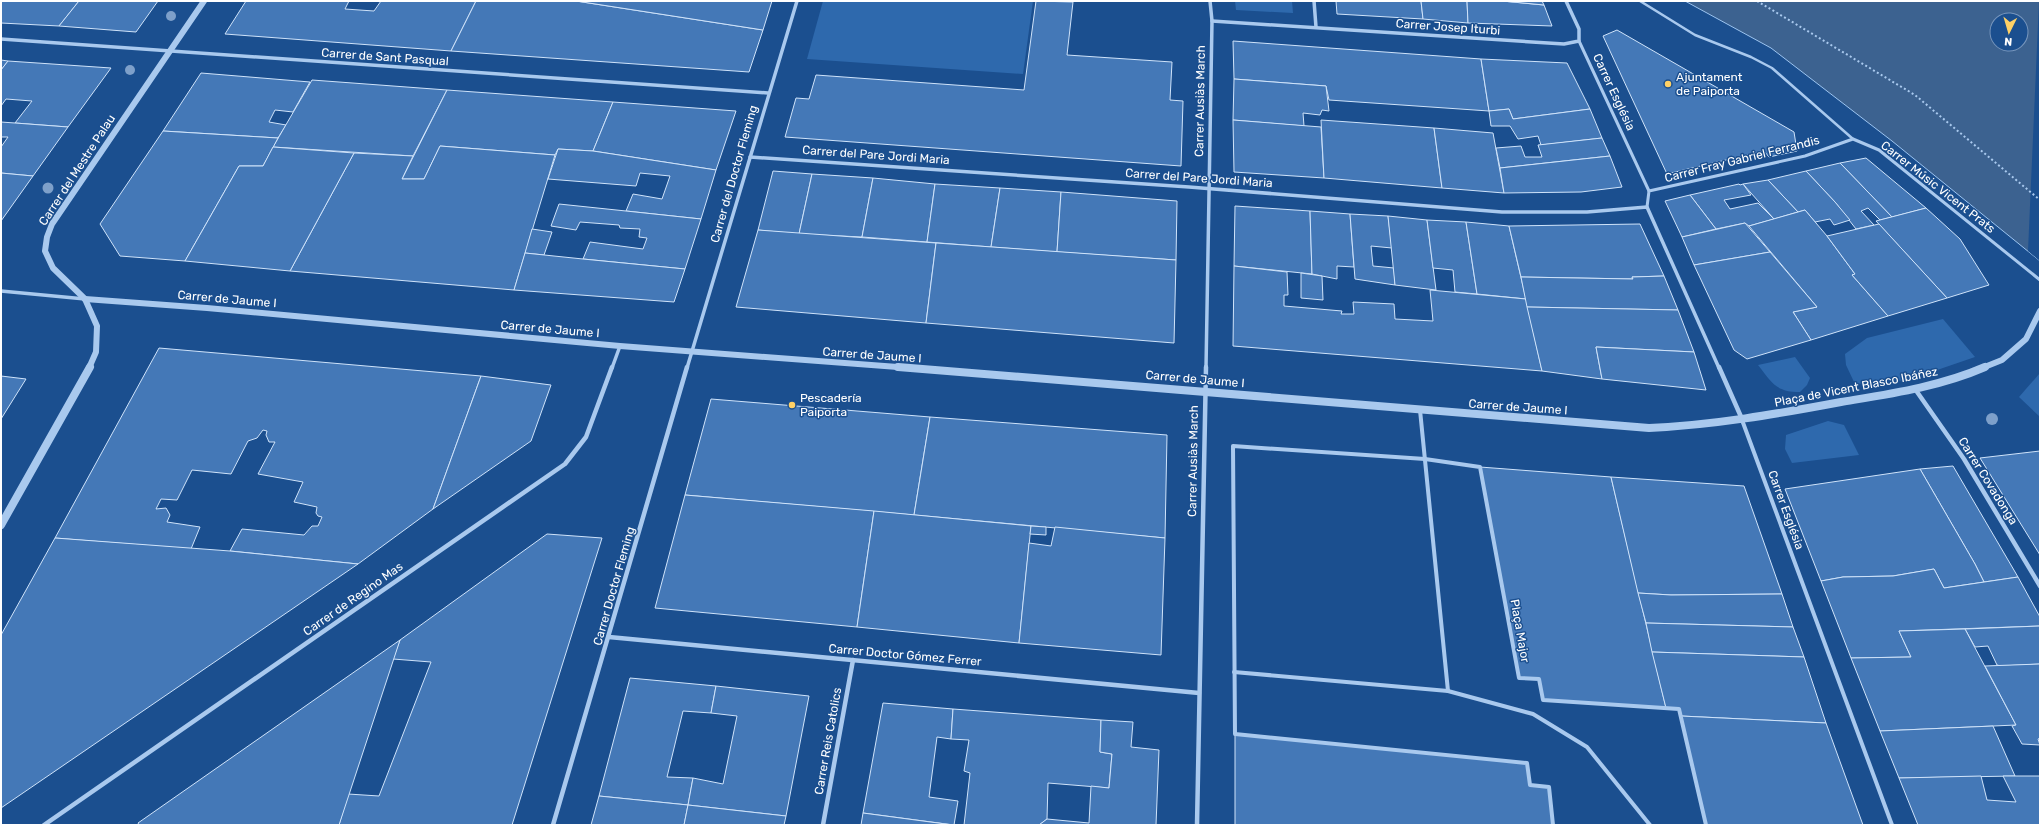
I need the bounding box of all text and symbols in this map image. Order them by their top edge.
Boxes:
north arrow [1989,12,2029,52]
street label: Carrer Josep Iturbi [1395,16,1501,38]
text: N [2004,35,2013,48]
street label: Carrer Ausiàs March [1192,45,1208,157]
street label: Carrer de Sant Pasqual [321,46,449,68]
street label: Carrer Església [1590,51,1638,133]
place label: Ajuntament de Paiporta [1676,70,1743,98]
marker: Ajuntament de Paiporta [1663,79,1673,89]
street label: Carrer del Doctor Fleming [708,104,760,244]
street label: Carrer del Mestre Palau [36,112,118,228]
street label: Carrer Fray Gabriel Ferrandis [1663,133,1821,185]
street label: Carrer Músic Vicent Prats [1878,138,1998,236]
street label: Carrer del Pare Jordi Maria [802,143,950,167]
street label: Carrer del Pare Jordi Maria [1125,166,1273,190]
street label: Carrer de Jaume I [177,288,277,310]
street label: Carrer de Jaume I [500,318,600,340]
street label: Carrer de Jaume I [822,345,922,365]
street label: Plaça de Vicent Blasco Ibáñez [1773,364,1939,410]
street label: Carrer de Jaume I [1145,368,1245,390]
place label: Pescadería Paiporta [800,391,862,419]
street label: Carrer de Jaume I [1468,397,1568,417]
marker: Pescadería Paiporta [787,400,797,410]
street label: Carrer Ausiàs March [1185,405,1201,517]
street label: Carrer Covadonga [1955,435,2021,527]
street label: Carrer Església [1765,468,1807,552]
street label: Carrer Doctor Fleming [590,525,638,647]
street label: Carrer de Regino Mas [301,559,405,639]
street label: Plaça Major [1508,598,1533,664]
street label: Carrer Doctor Gómez Ferrer [828,641,983,669]
street label: Carrer Reis Catolics [812,686,844,796]

